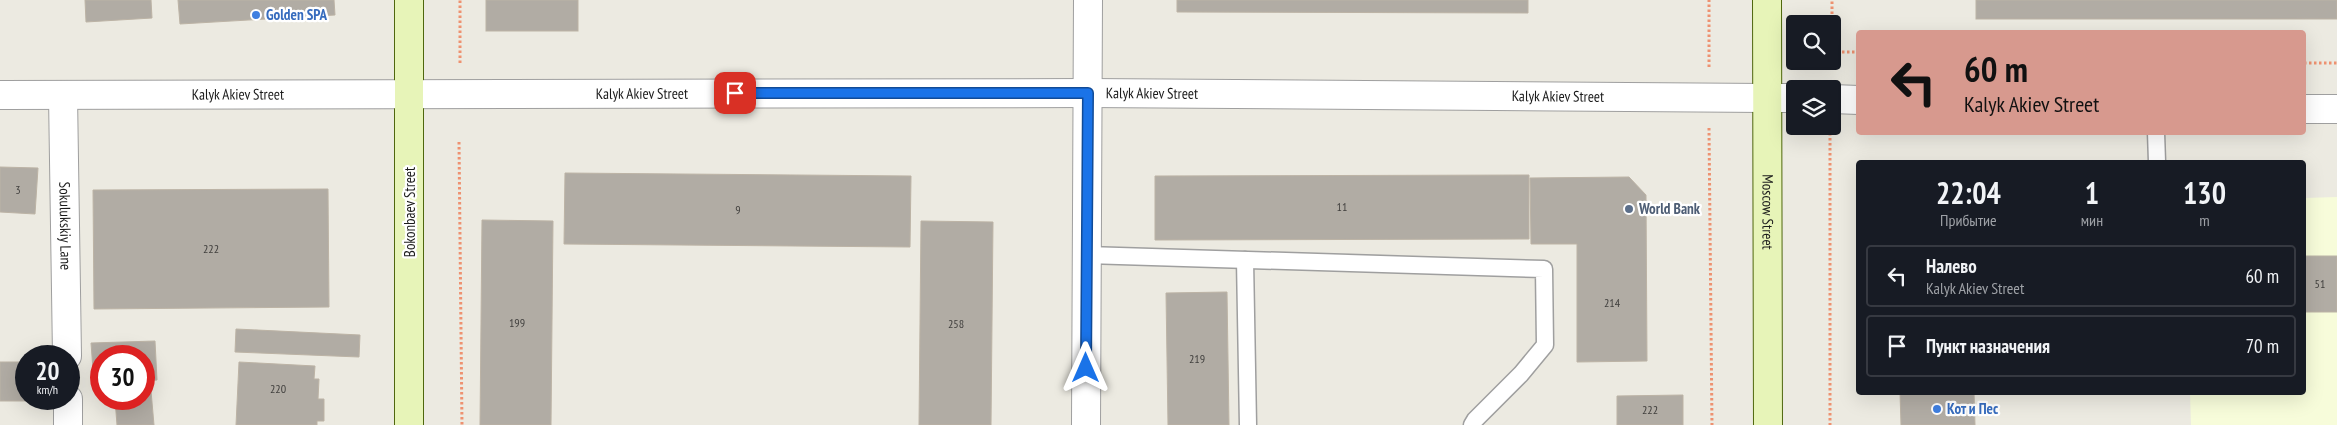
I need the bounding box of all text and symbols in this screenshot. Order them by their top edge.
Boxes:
place label: Golden SPA [266,5,328,24]
marker: Golden SPA [250,9,262,21]
map controls [1786,15,1841,135]
button: search [1786,15,1841,70]
text: 60 m [1964,46,2028,92]
icon: left [1881,50,1946,115]
pin [714,72,756,114]
icon: arrive [721,79,749,107]
button: layers [1786,80,1841,135]
street label: Kalyk Akiev Street [1106,83,1198,103]
street label: Kalyk Akiev Street [192,84,284,104]
street label: Kalyk Akiev Street [596,84,688,103]
street label: Kalyk Akiev Street [1512,86,1604,106]
text: Kalyk Akiev Street [1964,90,2099,118]
street label: Bokonbaev Street [400,167,419,257]
text: 22:04 [1936,173,2001,212]
text: 1 [2085,173,2099,212]
text: 130 [2183,173,2226,212]
street label: Moscow Street [1758,174,1778,250]
house number: 3 [15,182,21,197]
street label: Sokulukskiy Lane [55,182,76,270]
house number: 11 [1337,199,1347,214]
place label: World Bank [1638,199,1701,218]
house number: 9 [735,202,741,217]
marker: World Bank [1623,203,1635,215]
text: Прибытие [1940,210,1997,230]
text: мин [2081,210,2103,230]
text: m [2199,210,2210,230]
house number: 222 [203,241,219,256]
text: Налево [1926,254,1977,278]
icon: left [1883,262,1911,290]
text: 60 m [2246,264,2279,288]
house number: 51 [2315,276,2325,291]
text: Kalyk Akiev Street [1926,278,2024,298]
house number: 214 [1604,295,1621,310]
house number: 199 [509,315,525,330]
house number: 258 [948,316,964,331]
icon: arrive [1883,332,1911,360]
text: Пункт назначения [1926,334,2050,358]
text: 70 m [2246,334,2279,358]
position arrow [1059,341,1111,393]
speed limit sign: 30 [90,345,155,410]
house number: 219 [1189,351,1205,366]
text: 20 [36,355,59,387]
house number: 220 [270,381,286,396]
text: km/h [37,382,58,397]
place label: Кот и Пес [1947,399,1999,418]
house number: 222 [1642,402,1658,417]
marker: Кот и Пес [1931,403,1943,415]

